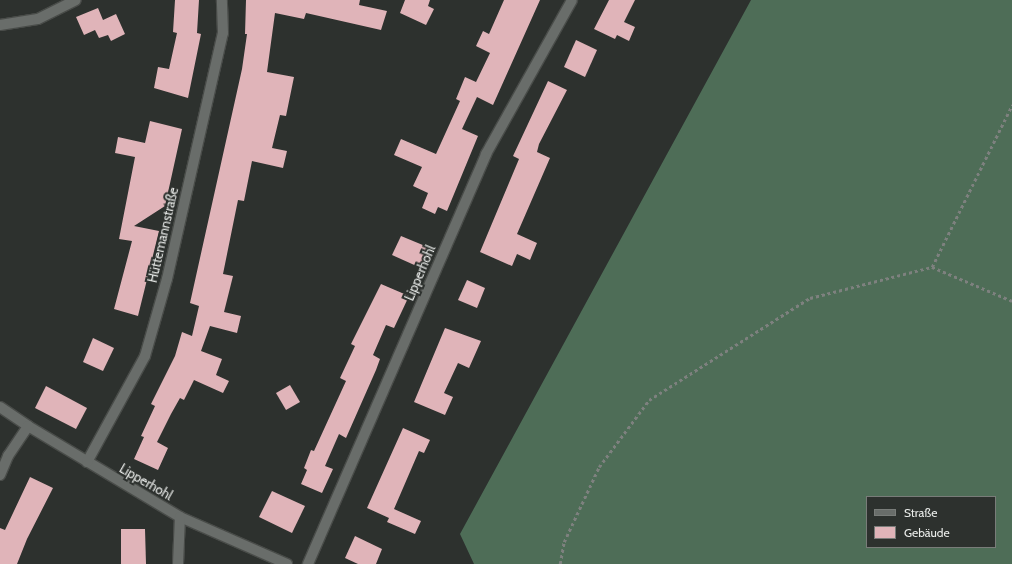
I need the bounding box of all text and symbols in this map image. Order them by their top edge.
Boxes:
street label: Hüttemannstraße [144,186,182,284]
street label: Lipperhohl [401,243,439,303]
street label: Lipperhohl [117,461,175,503]
legend [866,496,996,548]
text: Straße [904,505,937,520]
text: Gebäude [904,525,950,540]

